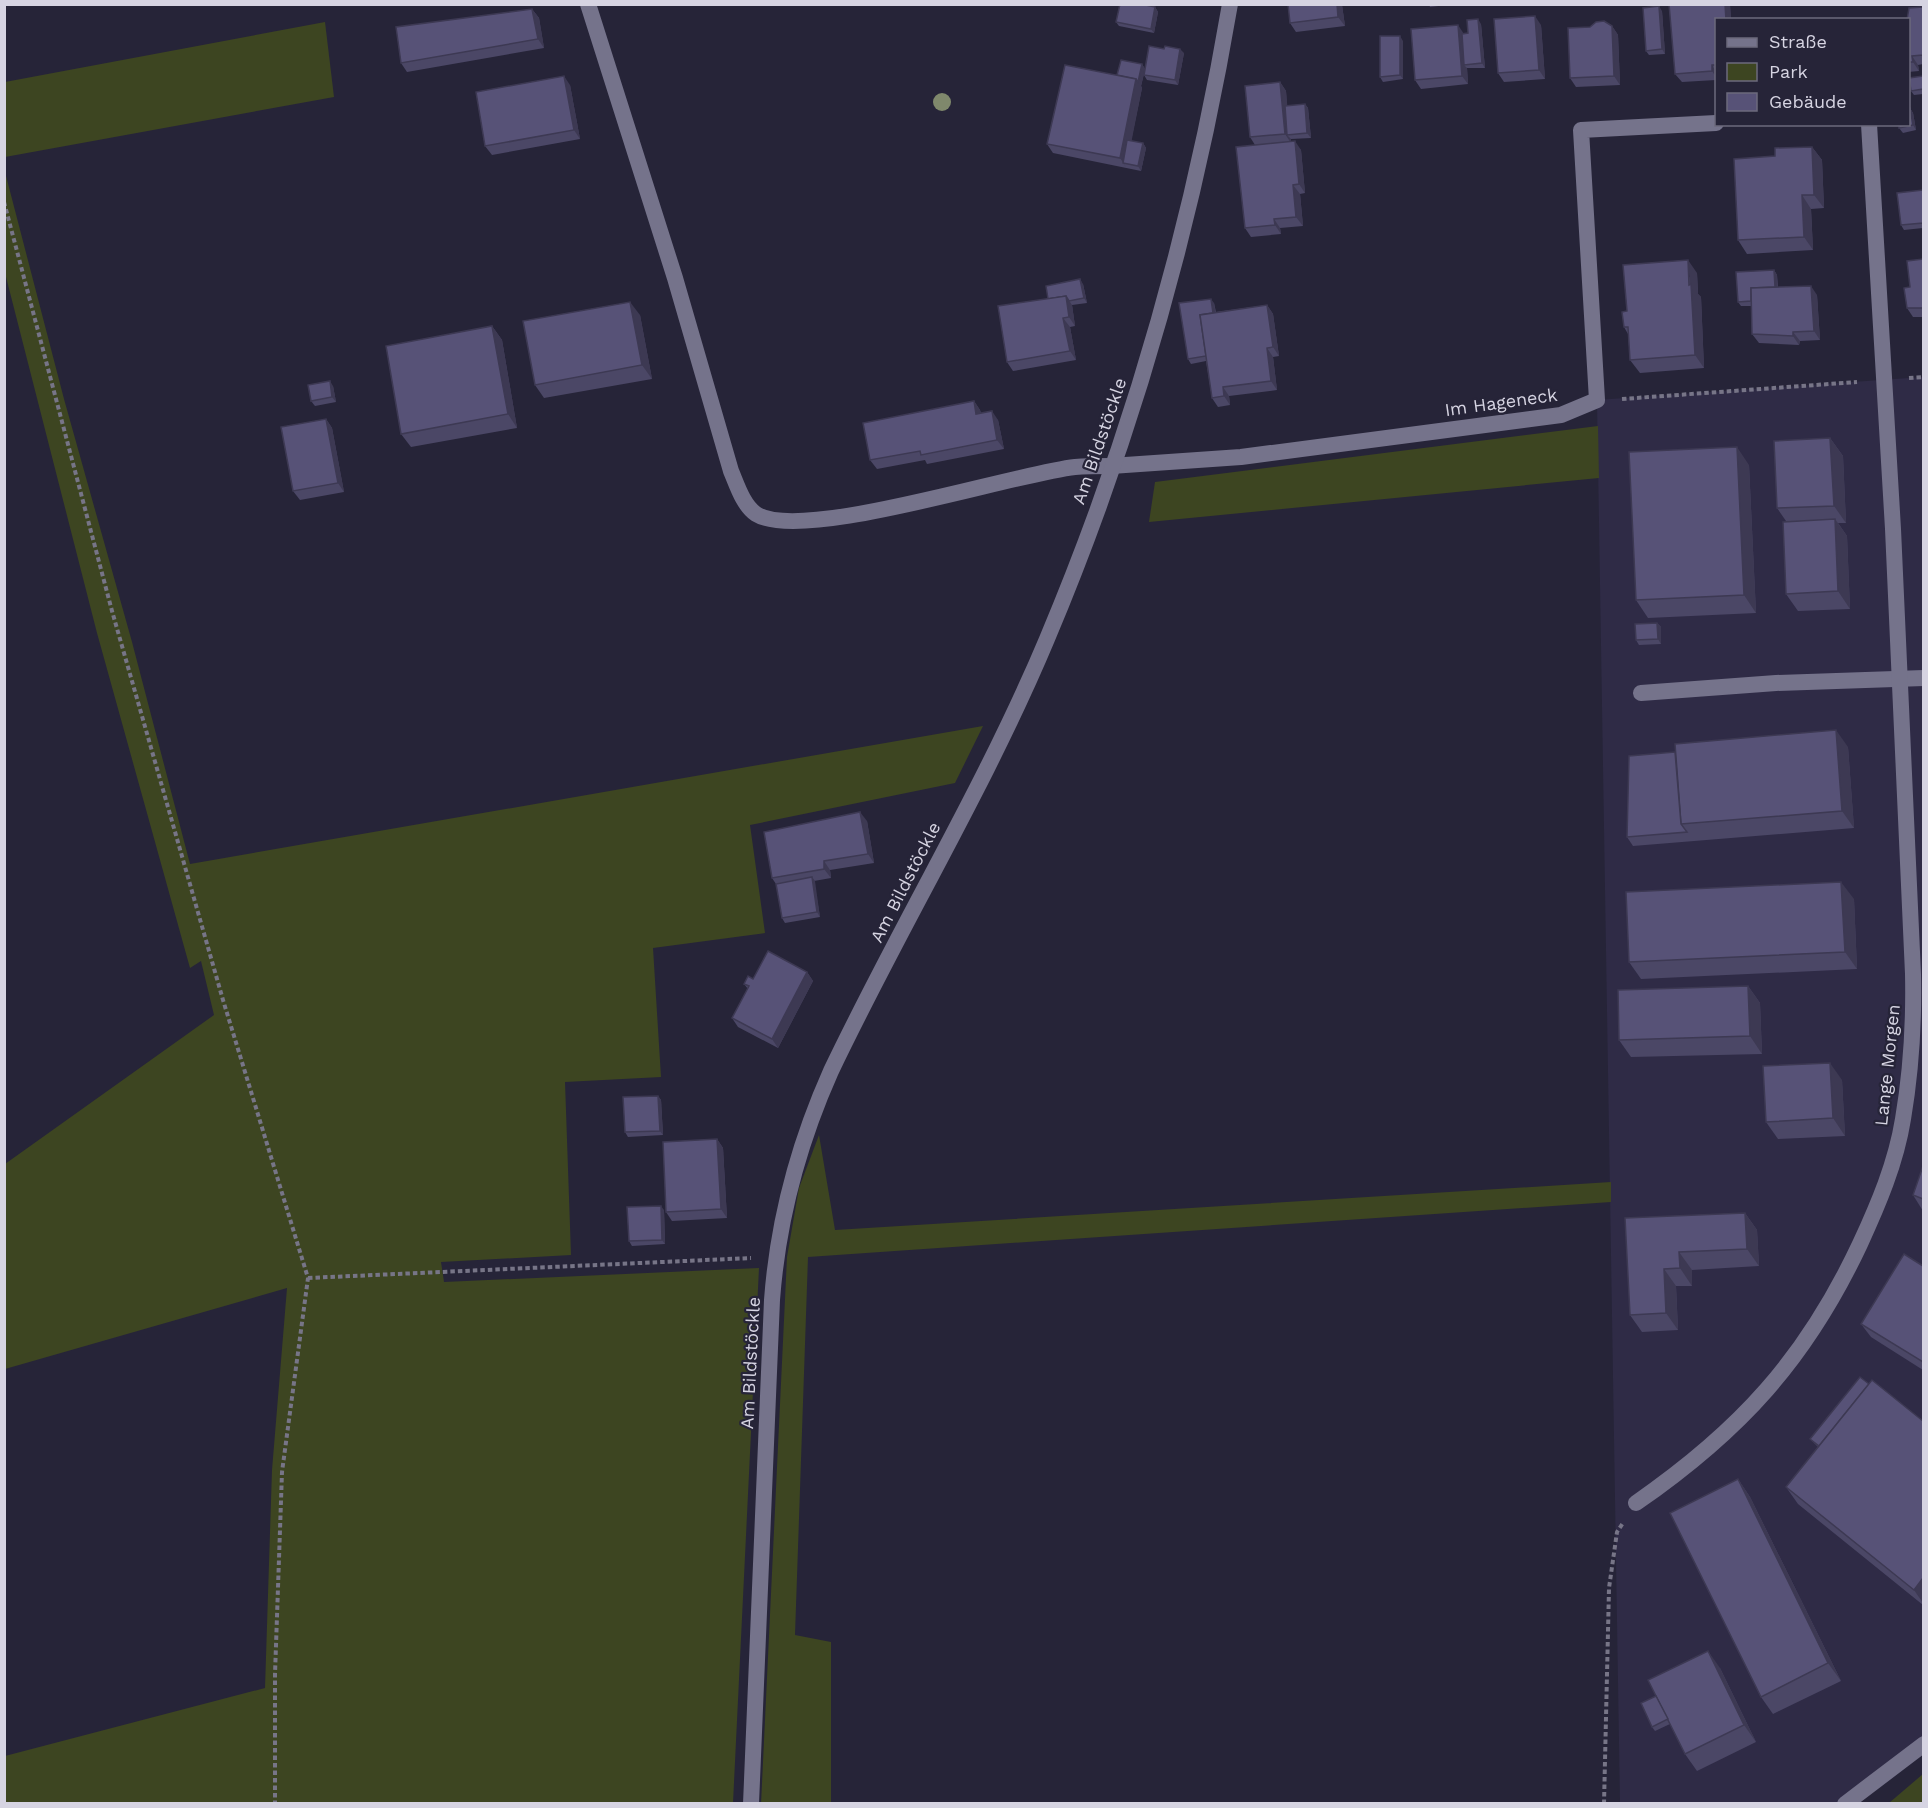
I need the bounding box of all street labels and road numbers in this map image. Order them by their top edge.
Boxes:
street label: Am Bildstöckle [1068,375,1130,507]
street label: Im Hageneck [1443,384,1559,420]
street label: Am Bildstöckle [866,818,944,946]
street label: Lange Morgen [1870,1003,1904,1127]
street label: Am Bildstöckle [736,1296,764,1430]

